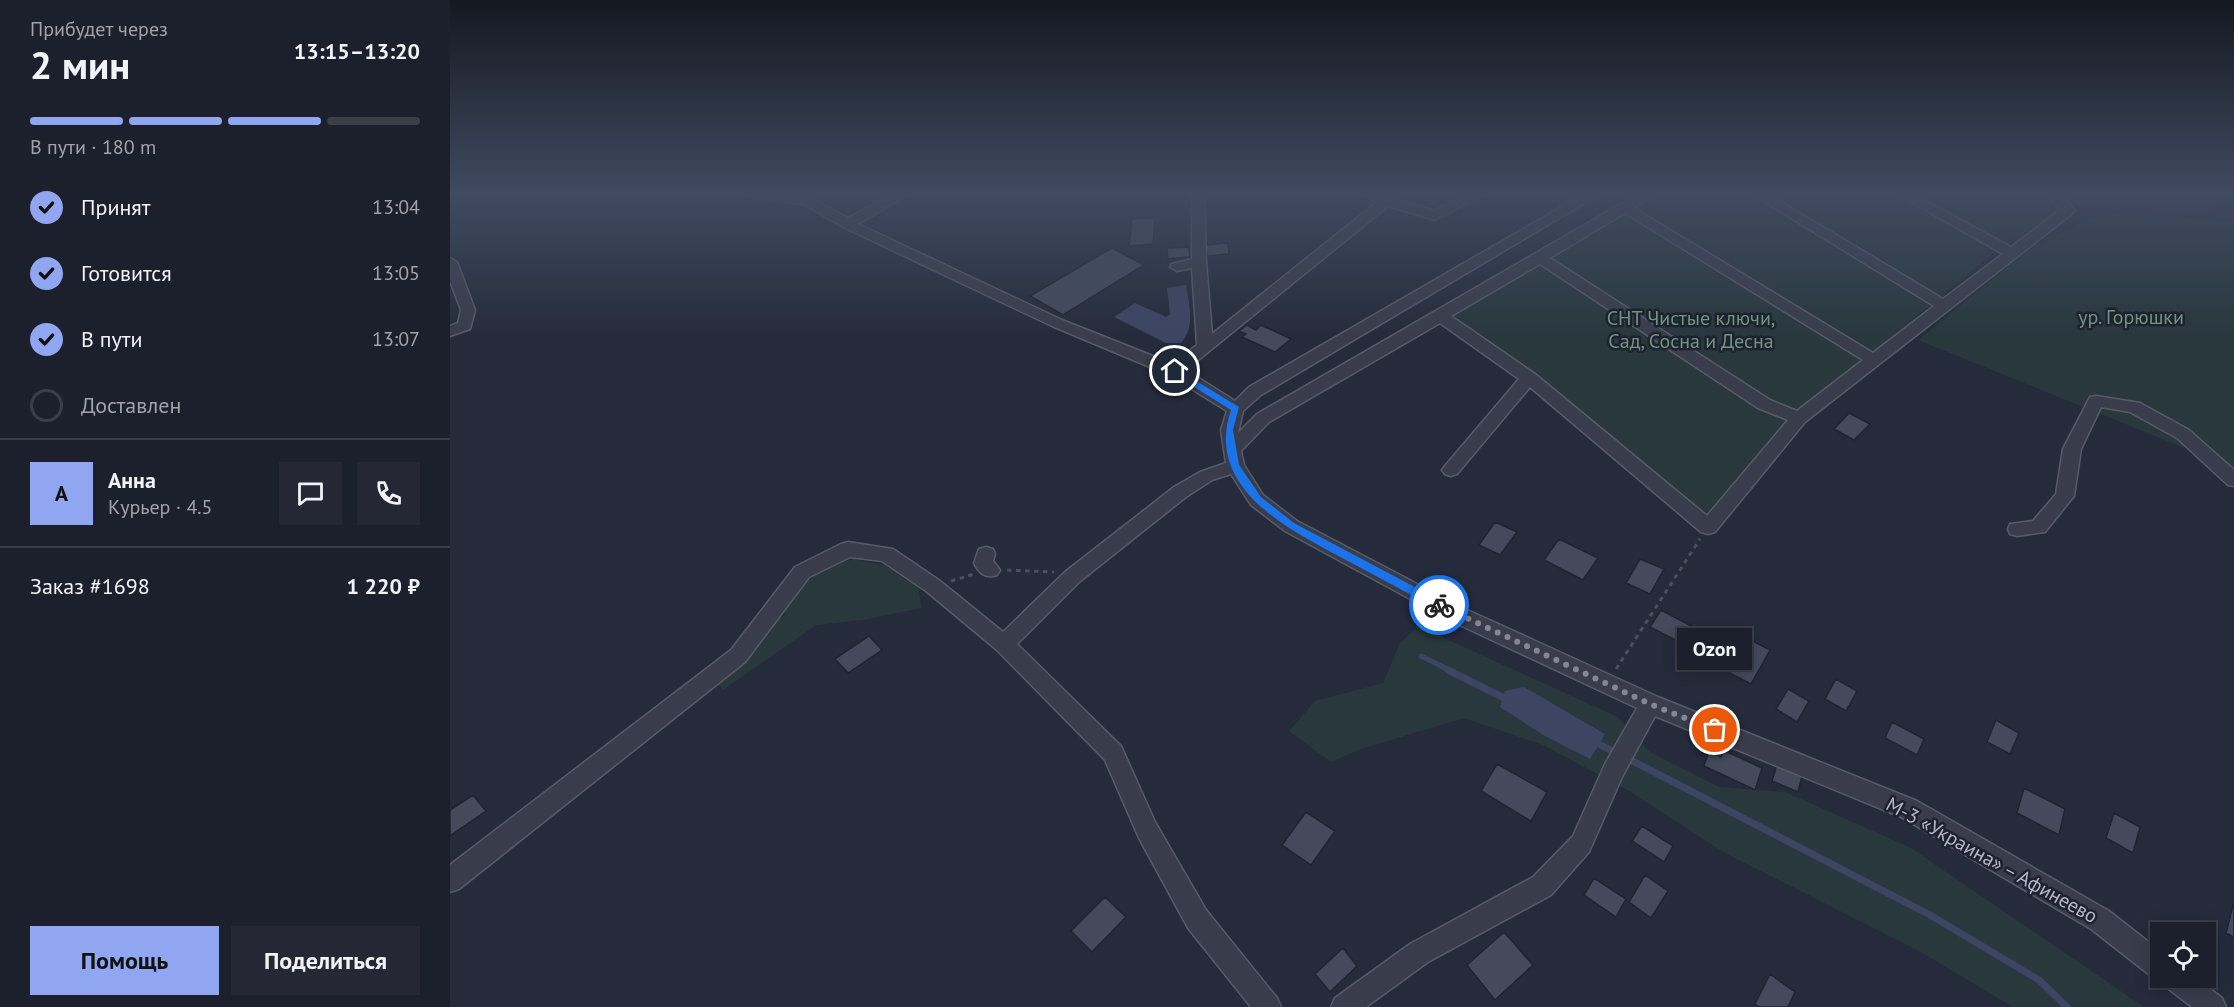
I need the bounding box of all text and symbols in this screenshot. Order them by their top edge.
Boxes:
text: Прибудет через [30,16,168,42]
text: 13:15–13:20 [294,37,420,65]
text: 2 мин [30,39,130,90]
text: В пути · 180 m [30,134,156,160]
icon: check [30,191,63,224]
text: Принят [81,193,151,221]
text: 13:04 [372,194,420,220]
icon: check [30,257,63,290]
text: Готовится [81,259,172,287]
text: 13:05 [372,260,420,286]
park label: ур. Горюшки [2078,304,2184,330]
park label: СНТ Чистые ключи, Сад, Сосна и Десна [1607,305,1775,354]
icon: check [30,323,63,356]
text: В пути [81,325,143,353]
text: 13:07 [372,326,420,352]
pin [1149,345,1200,396]
icon: home [1158,354,1191,387]
text: Доставлен [81,391,181,419]
button: chat [279,462,342,525]
button: phone [357,462,420,525]
text: Анна [108,466,156,494]
text: А [55,479,68,507]
text: Курьер · 4.5 [108,494,212,520]
text: Заказ #1698 [30,572,150,600]
text: 1 220 ₽ [346,572,420,600]
courier [1409,575,1469,635]
icon: bike [1423,589,1456,622]
callout: Ozon [1678,628,1752,670]
text: Ozon [1693,636,1736,662]
pin [1689,704,1740,755]
icon: bag [1698,713,1731,746]
street label: М-3 «Украина» – Афинеево [1882,791,2102,929]
map controls [2150,922,2216,988]
button: locate [2150,922,2216,988]
button: Помощь [30,926,219,995]
button: Поделиться [231,926,420,995]

